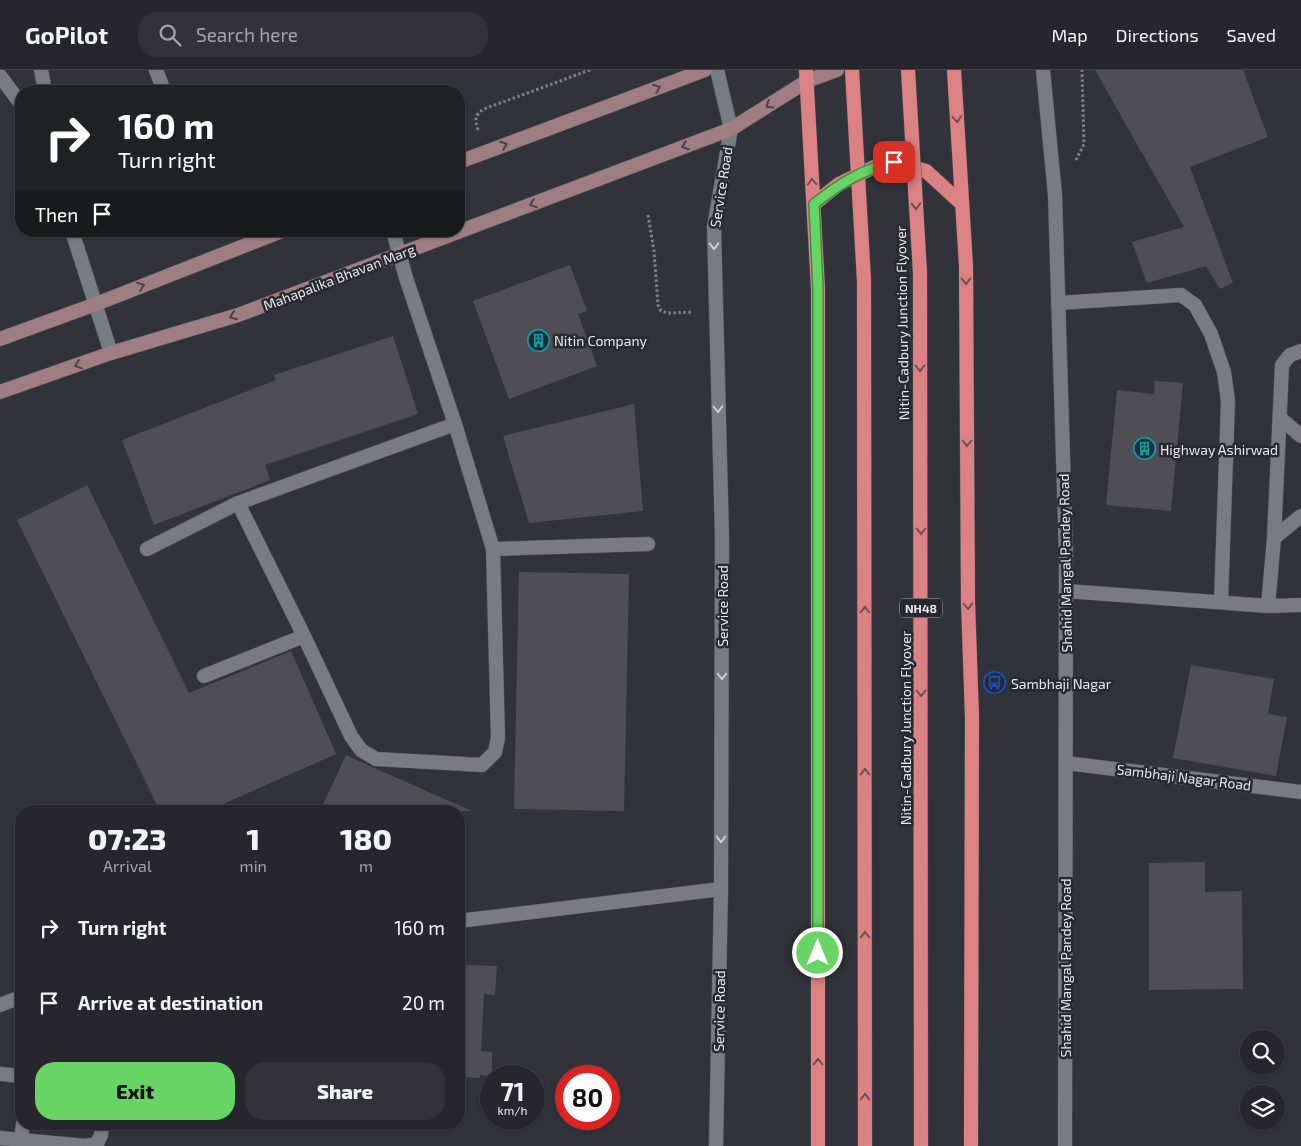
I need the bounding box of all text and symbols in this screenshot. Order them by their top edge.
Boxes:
search box [138,12,488,57]
text: GoPilot [25,20,108,49]
icon: search [156,21,184,49]
text: Search here [196,23,298,46]
text: Map [1051,24,1088,46]
text: Directions [1116,24,1199,46]
text: Saved [1227,24,1276,46]
one-way arrow [652,84,660,94]
one-way arrow [765,99,774,109]
text: 160 m [118,104,214,146]
icon: right [35,105,100,170]
one-way arrow [951,115,962,123]
one-way arrow [681,140,690,150]
one-way arrow [500,141,508,151]
pin [873,141,915,183]
street label: Service Road [706,145,736,229]
text: Turn right [118,146,216,172]
icon: arrive [880,148,908,176]
one-way arrow [807,178,818,186]
one-way arrow [529,198,538,208]
icon: arrive [88,200,116,228]
one-way arrow [910,202,921,210]
text: Then [35,203,78,226]
street label: Nitin-Cadbury Junction Flyover [892,225,912,420]
street label: Mahapalika Bhavan Marg [261,240,418,314]
one-way arrow [709,243,719,251]
one-way arrow [961,277,972,285]
one-way arrow [137,282,145,292]
one-way arrow [230,310,238,320]
building icon: Nitin Company [526,328,550,352]
place label: Nitin Company [554,332,648,349]
one-way arrow [75,359,83,369]
one-way arrow [915,365,925,373]
one-way arrow [713,405,724,413]
building icon: Highway Ashirwad [1132,437,1156,461]
one-way arrow [962,440,972,448]
place label: Highway Ashirwad [1160,441,1278,458]
street label: Shahid Mangal Pandey Road [1055,473,1075,653]
one-way arrow [916,528,926,535]
street label: Service Road [714,565,731,647]
road number: NH48 [900,598,942,618]
one-way arrow [963,602,973,610]
one-way arrow [860,606,870,614]
street label: Nitin-Cadbury Junction Flyover [897,630,914,825]
bus stop icon: Sambhaji Nagar [983,671,1007,695]
one-way arrow [717,673,727,681]
place label: Sambhaji Nagar [1011,675,1112,692]
one-way arrow [916,690,926,698]
street label: Sambhaji Nagar Road [1116,760,1252,794]
one-way arrow [860,768,870,776]
text: 07:23 [88,820,167,856]
text: 1 [246,820,260,856]
text: 180 [340,820,392,856]
one-way arrow [716,836,726,843]
text: Arrival [103,856,152,875]
text: min [240,856,267,875]
text: m [359,856,373,875]
street label: Shahid Mangal Pandey Road [1057,879,1074,1057]
icon: right [35,914,63,942]
text: Turn right [78,916,166,939]
text: 160 m [394,916,445,939]
position arrow [791,926,843,978]
one-way arrow [860,931,870,938]
street label: Service Road [710,970,728,1052]
icon: arrive [35,989,63,1017]
text: Arrive at destination [78,991,263,1014]
text: 20 m [402,991,445,1014]
map controls [1240,1030,1285,1130]
button: search [1240,1030,1285,1075]
one-way arrow [813,1058,823,1066]
button: Exit [35,1062,235,1120]
button: Share [245,1062,445,1120]
speed limit sign: 80 [555,1065,620,1130]
text: 71 [500,1076,525,1106]
button: layers [1240,1085,1285,1130]
one-way arrow [860,1093,870,1101]
text: km/h [498,1103,527,1117]

